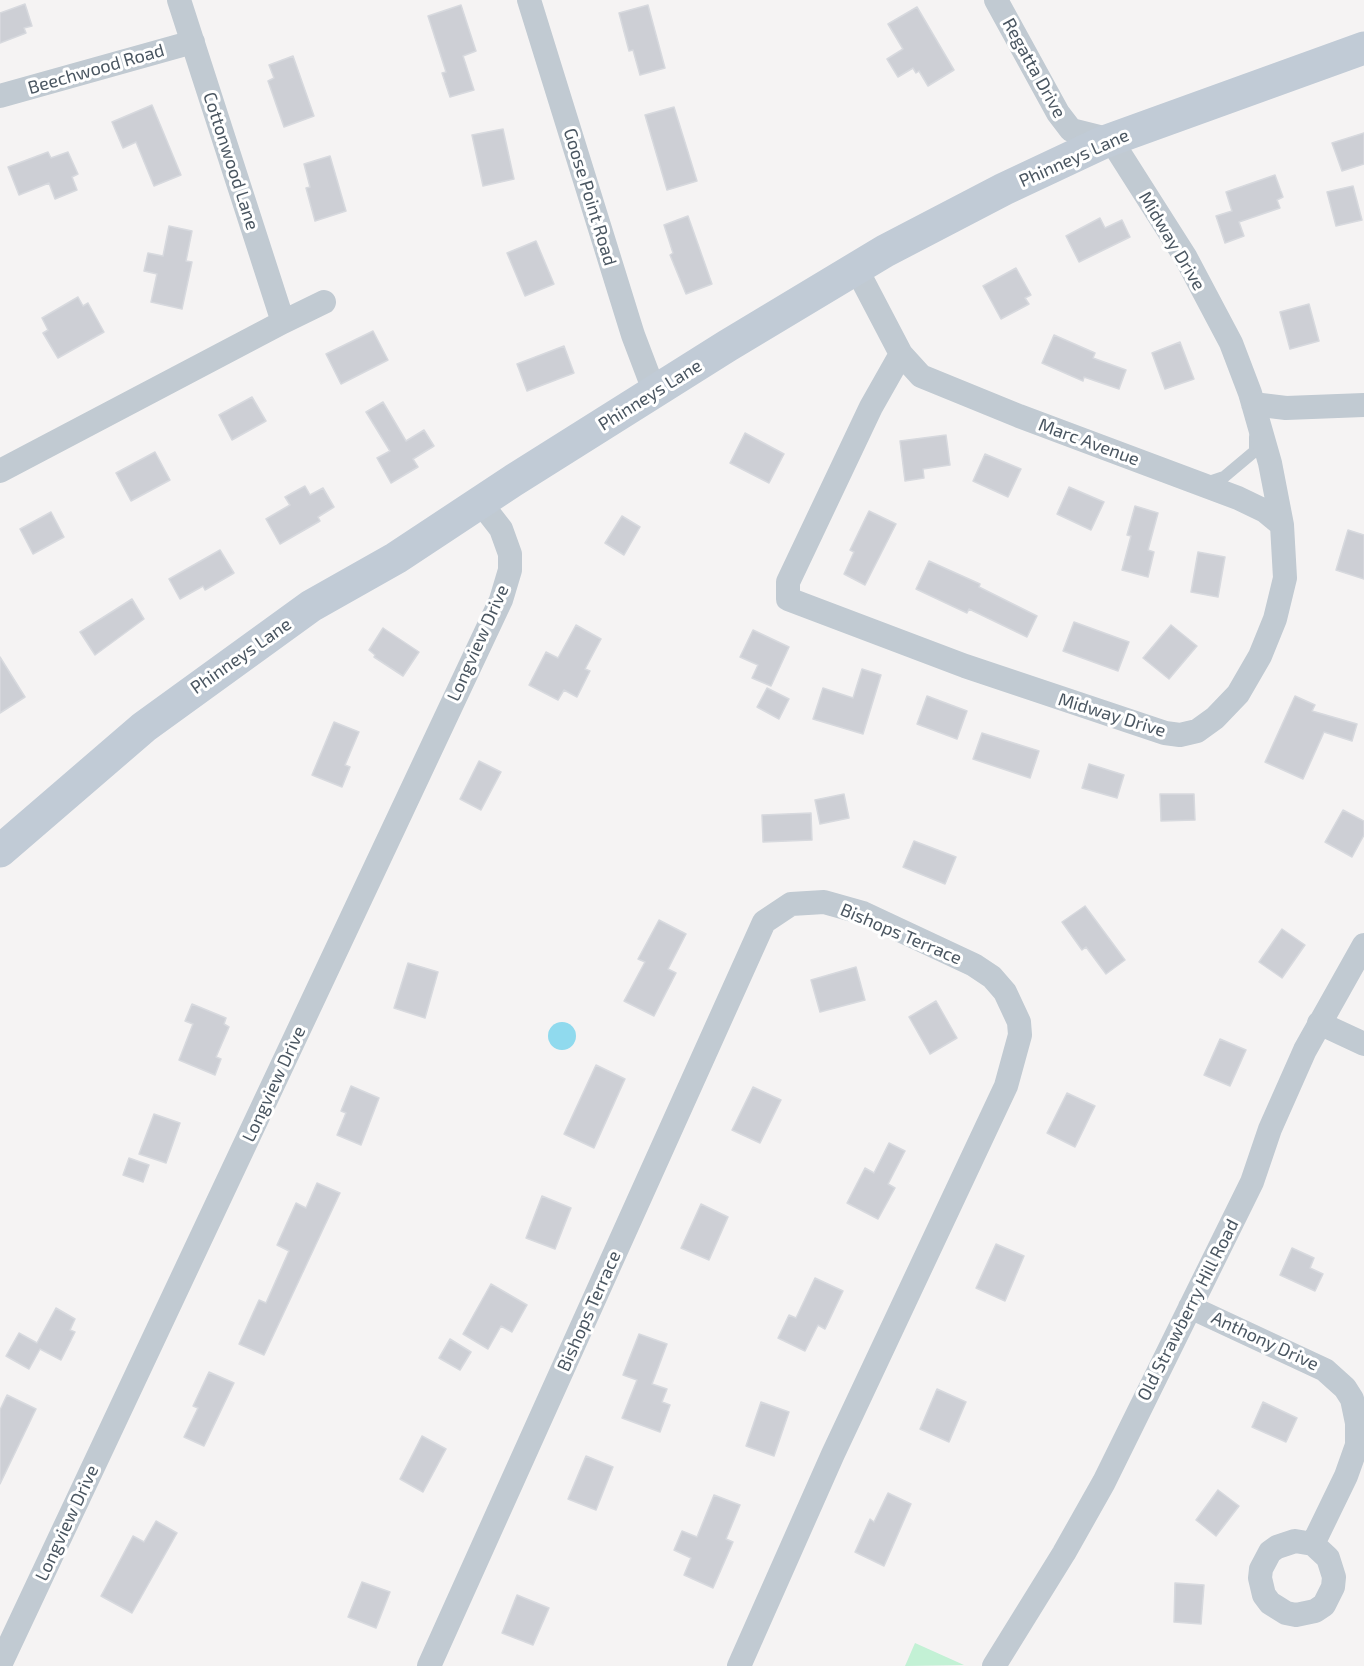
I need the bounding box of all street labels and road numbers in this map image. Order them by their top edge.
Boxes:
street label: Regatta Drive [998,14,1070,122]
street label: Beechwood Road [25,39,167,99]
street label: Cottonwood Lane [199,89,263,233]
street label: Phinneys Lane [1016,124,1132,192]
street label: Goose Point Road [559,126,621,268]
street label: Midway Drive [1134,188,1210,294]
street label: Phinneys Lane [594,355,706,435]
street label: Marc Avenue [1036,414,1142,470]
street label: Longview Drive [443,581,513,705]
street label: Phinneys Lane [186,613,296,699]
street label: Midway Drive [1056,688,1168,742]
street label: Bishops Terrace [837,899,965,969]
street label: Longview Drive [238,1023,310,1145]
street label: Old Strawberry Hill Road [1133,1216,1243,1404]
street label: Bishops Terrace [553,1247,625,1375]
street label: Anthony Drive [1208,1307,1322,1375]
street label: Longview Drive [31,1462,103,1584]

